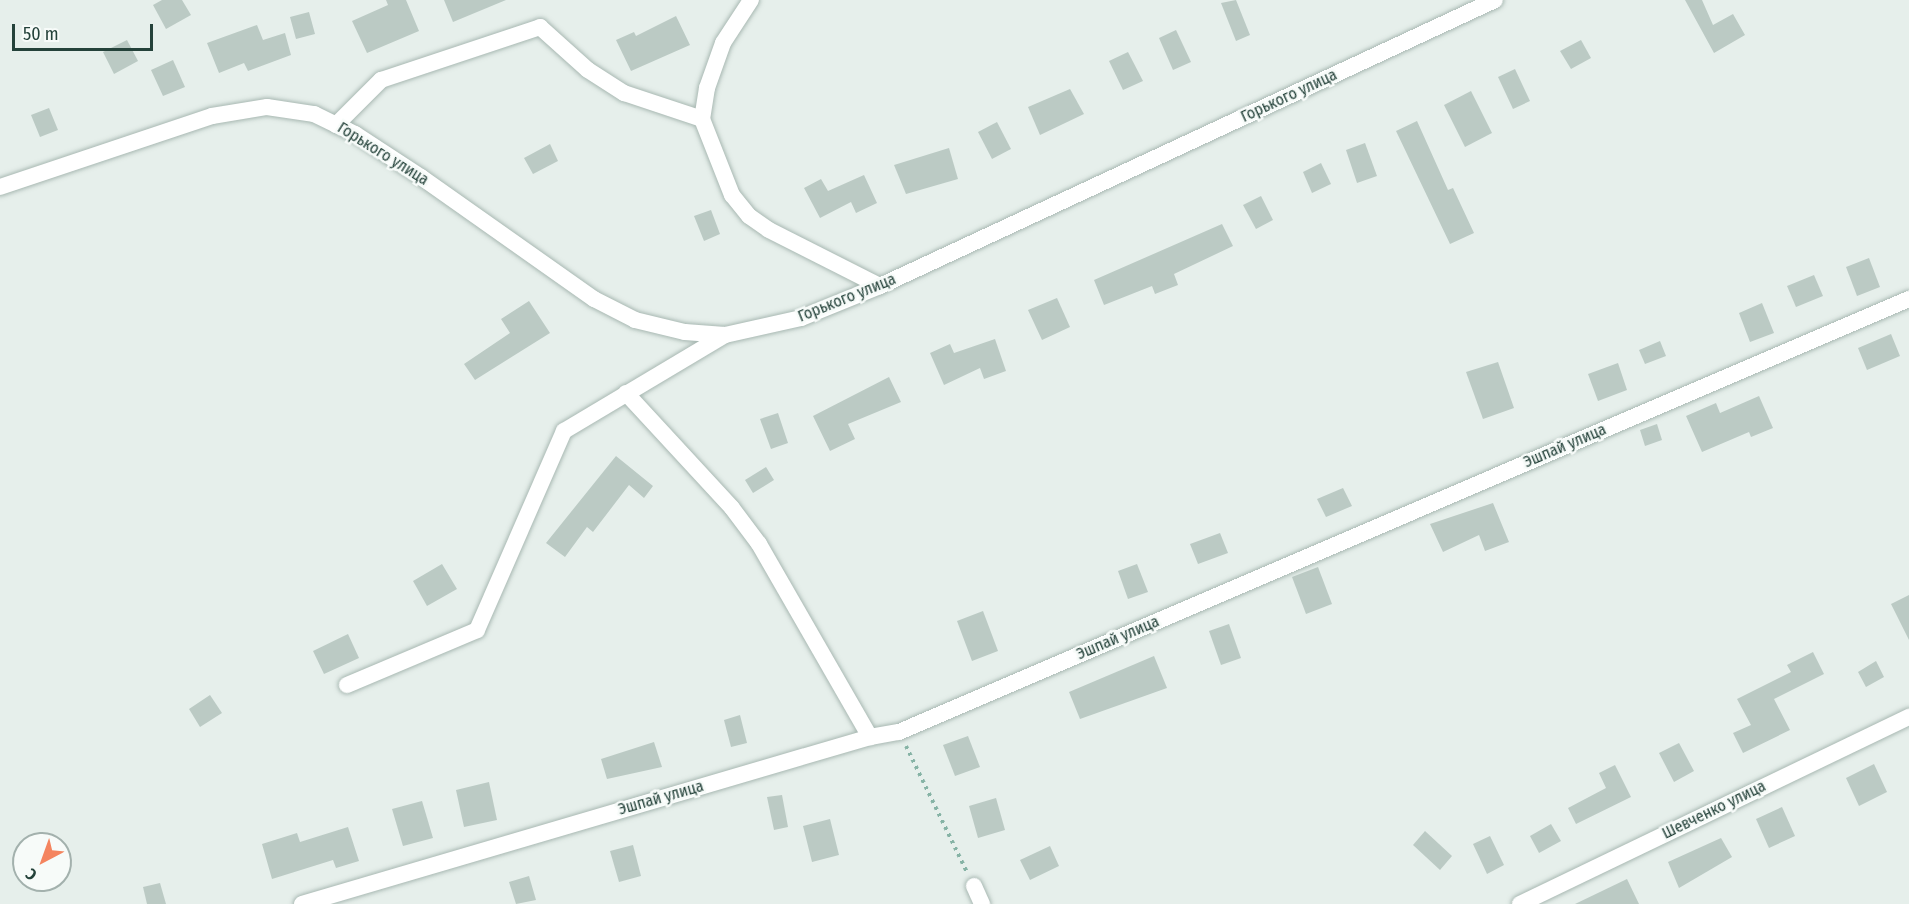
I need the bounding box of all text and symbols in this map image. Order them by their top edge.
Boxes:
scale bar [15,12,156,50]
text: 50 m [23,23,59,45]
street label: Горького улица [1238,65,1340,127]
street label: Горького улица [334,118,432,190]
street label: Горького улица [795,270,899,326]
street label: Эшпай улица [1521,420,1609,472]
street label: Эшпай улица [1074,612,1162,664]
street label: Эшпай улица [616,777,706,819]
street label: Шевченко улица [1659,777,1769,843]
north arrow [12,832,72,892]
text: С [22,865,41,884]

